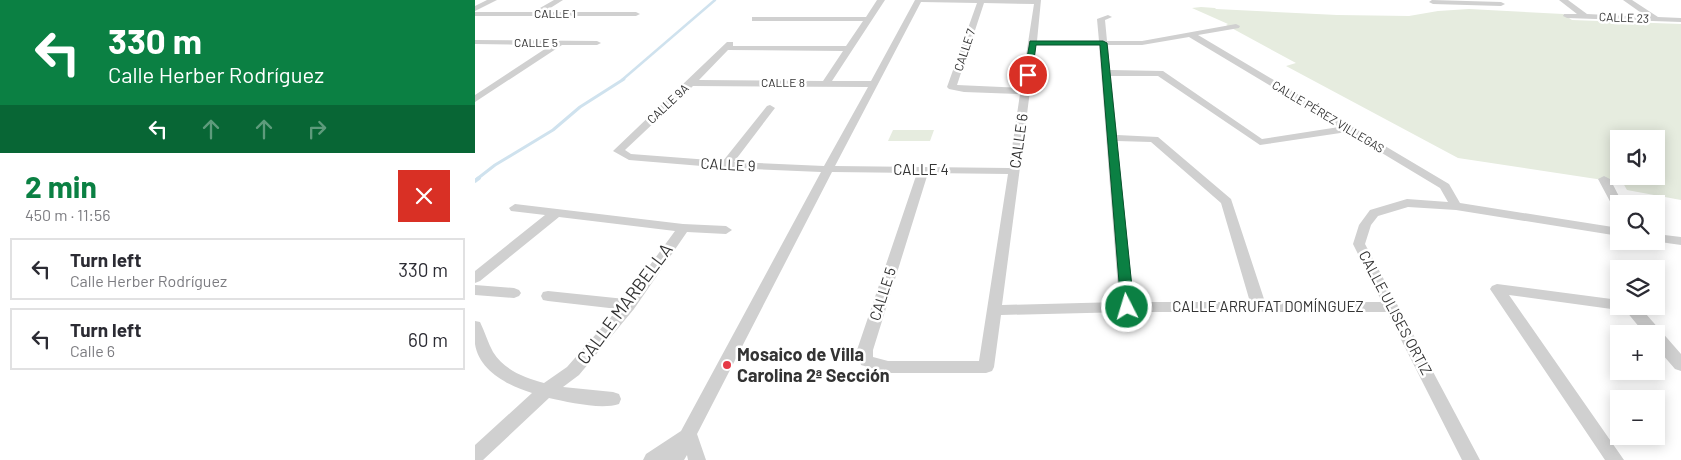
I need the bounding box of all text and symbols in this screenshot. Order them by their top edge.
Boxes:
street label: CALLE 1 [534,6,576,20]
street label: CALLE 23 [1599,9,1649,25]
text: 330 m [108,19,202,61]
icon: left [25,20,90,85]
street label: CALLE 7 [951,27,978,73]
street label: CALLE 5 [514,35,558,49]
pin [1007,54,1049,96]
text: Calle Herber Rodríguez [108,61,324,87]
icon: arrive [1014,61,1042,89]
street label: CALLE 8 [761,75,805,89]
street label: CALLE PÉREZ VILLEGAS [1270,77,1387,155]
street label: CALLE 9A [644,81,691,126]
street label: CALLE 6 [1005,112,1031,169]
icon: left [144,115,172,143]
icon: ahead [197,115,225,143]
icon: ahead [250,115,278,143]
icon: right [303,115,331,143]
map controls [1610,130,1665,445]
button: sound [1610,130,1665,185]
street label: CALLE 9 [700,154,756,174]
street label: CALLE 4 [893,160,949,178]
text: 2 min [25,168,97,204]
button: close [398,170,450,222]
button: search [1610,195,1665,250]
text: 450 m · 11:56 [25,205,110,224]
street label: CALLE MARBELLA [572,238,677,368]
street label: CALLE ULISES ORTIZ [1355,247,1436,378]
text: Turn left [70,248,141,271]
icon: left [27,255,55,283]
text: 330 m [398,258,448,281]
button: layers [1610,260,1665,315]
street label: CALLE 5 [865,265,899,323]
text: Calle Herber Rodríguez [70,271,227,290]
position arrow [1100,280,1152,332]
street label: CALLE ARRUFAT DOMÍNGUEZ [1172,297,1364,315]
text: Turn left [70,318,141,341]
icon: left [27,325,55,353]
button: + [1610,325,1665,380]
text: 60 m [408,328,448,351]
text: Calle 6 [70,341,115,360]
place label: Mosaico de Villa Carolina 2ª Sección [737,343,890,386]
marker: Mosaico de Villa Carolina 2ª Sección [721,359,733,371]
button: − [1610,390,1665,445]

